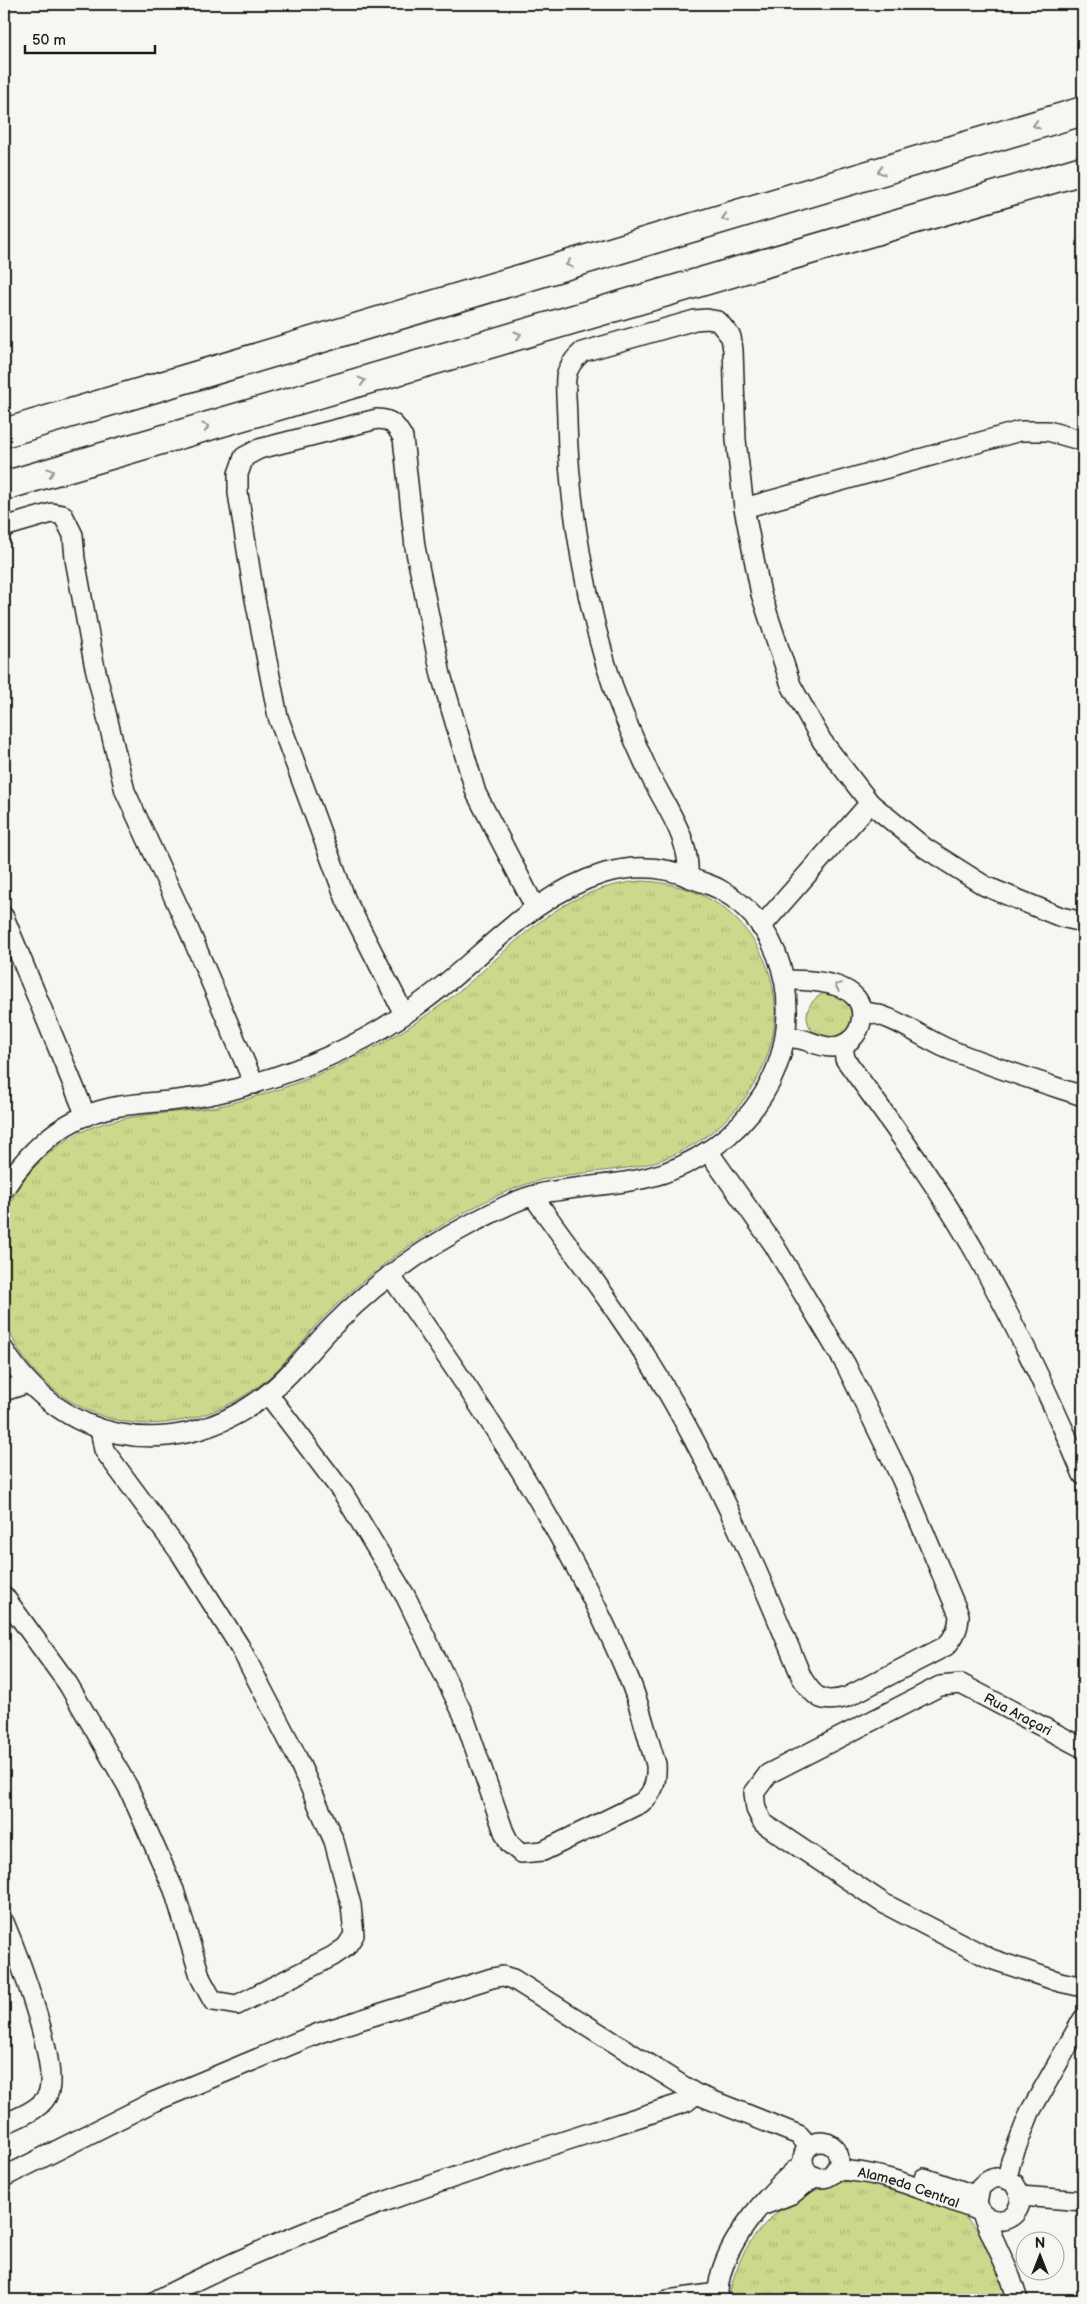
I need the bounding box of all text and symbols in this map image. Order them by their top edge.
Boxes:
scale bar [25,22,155,54]
text: 50 m [32,31,66,50]
one-way arrow [1033,119,1041,129]
one-way arrow [877,166,885,176]
one-way arrow [721,212,730,222]
one-way arrow [566,259,574,269]
one-way arrow [514,331,522,341]
one-way arrow [358,376,366,386]
one-way arrow [202,422,210,432]
one-way arrow [46,468,54,478]
one-way arrow [834,982,843,993]
street label: Rua Araçari [981,1689,1055,1739]
street label: Alameda Central [857,2164,961,2212]
north arrow [1014,2232,1064,2282]
text: N [1035,2235,1045,2252]

